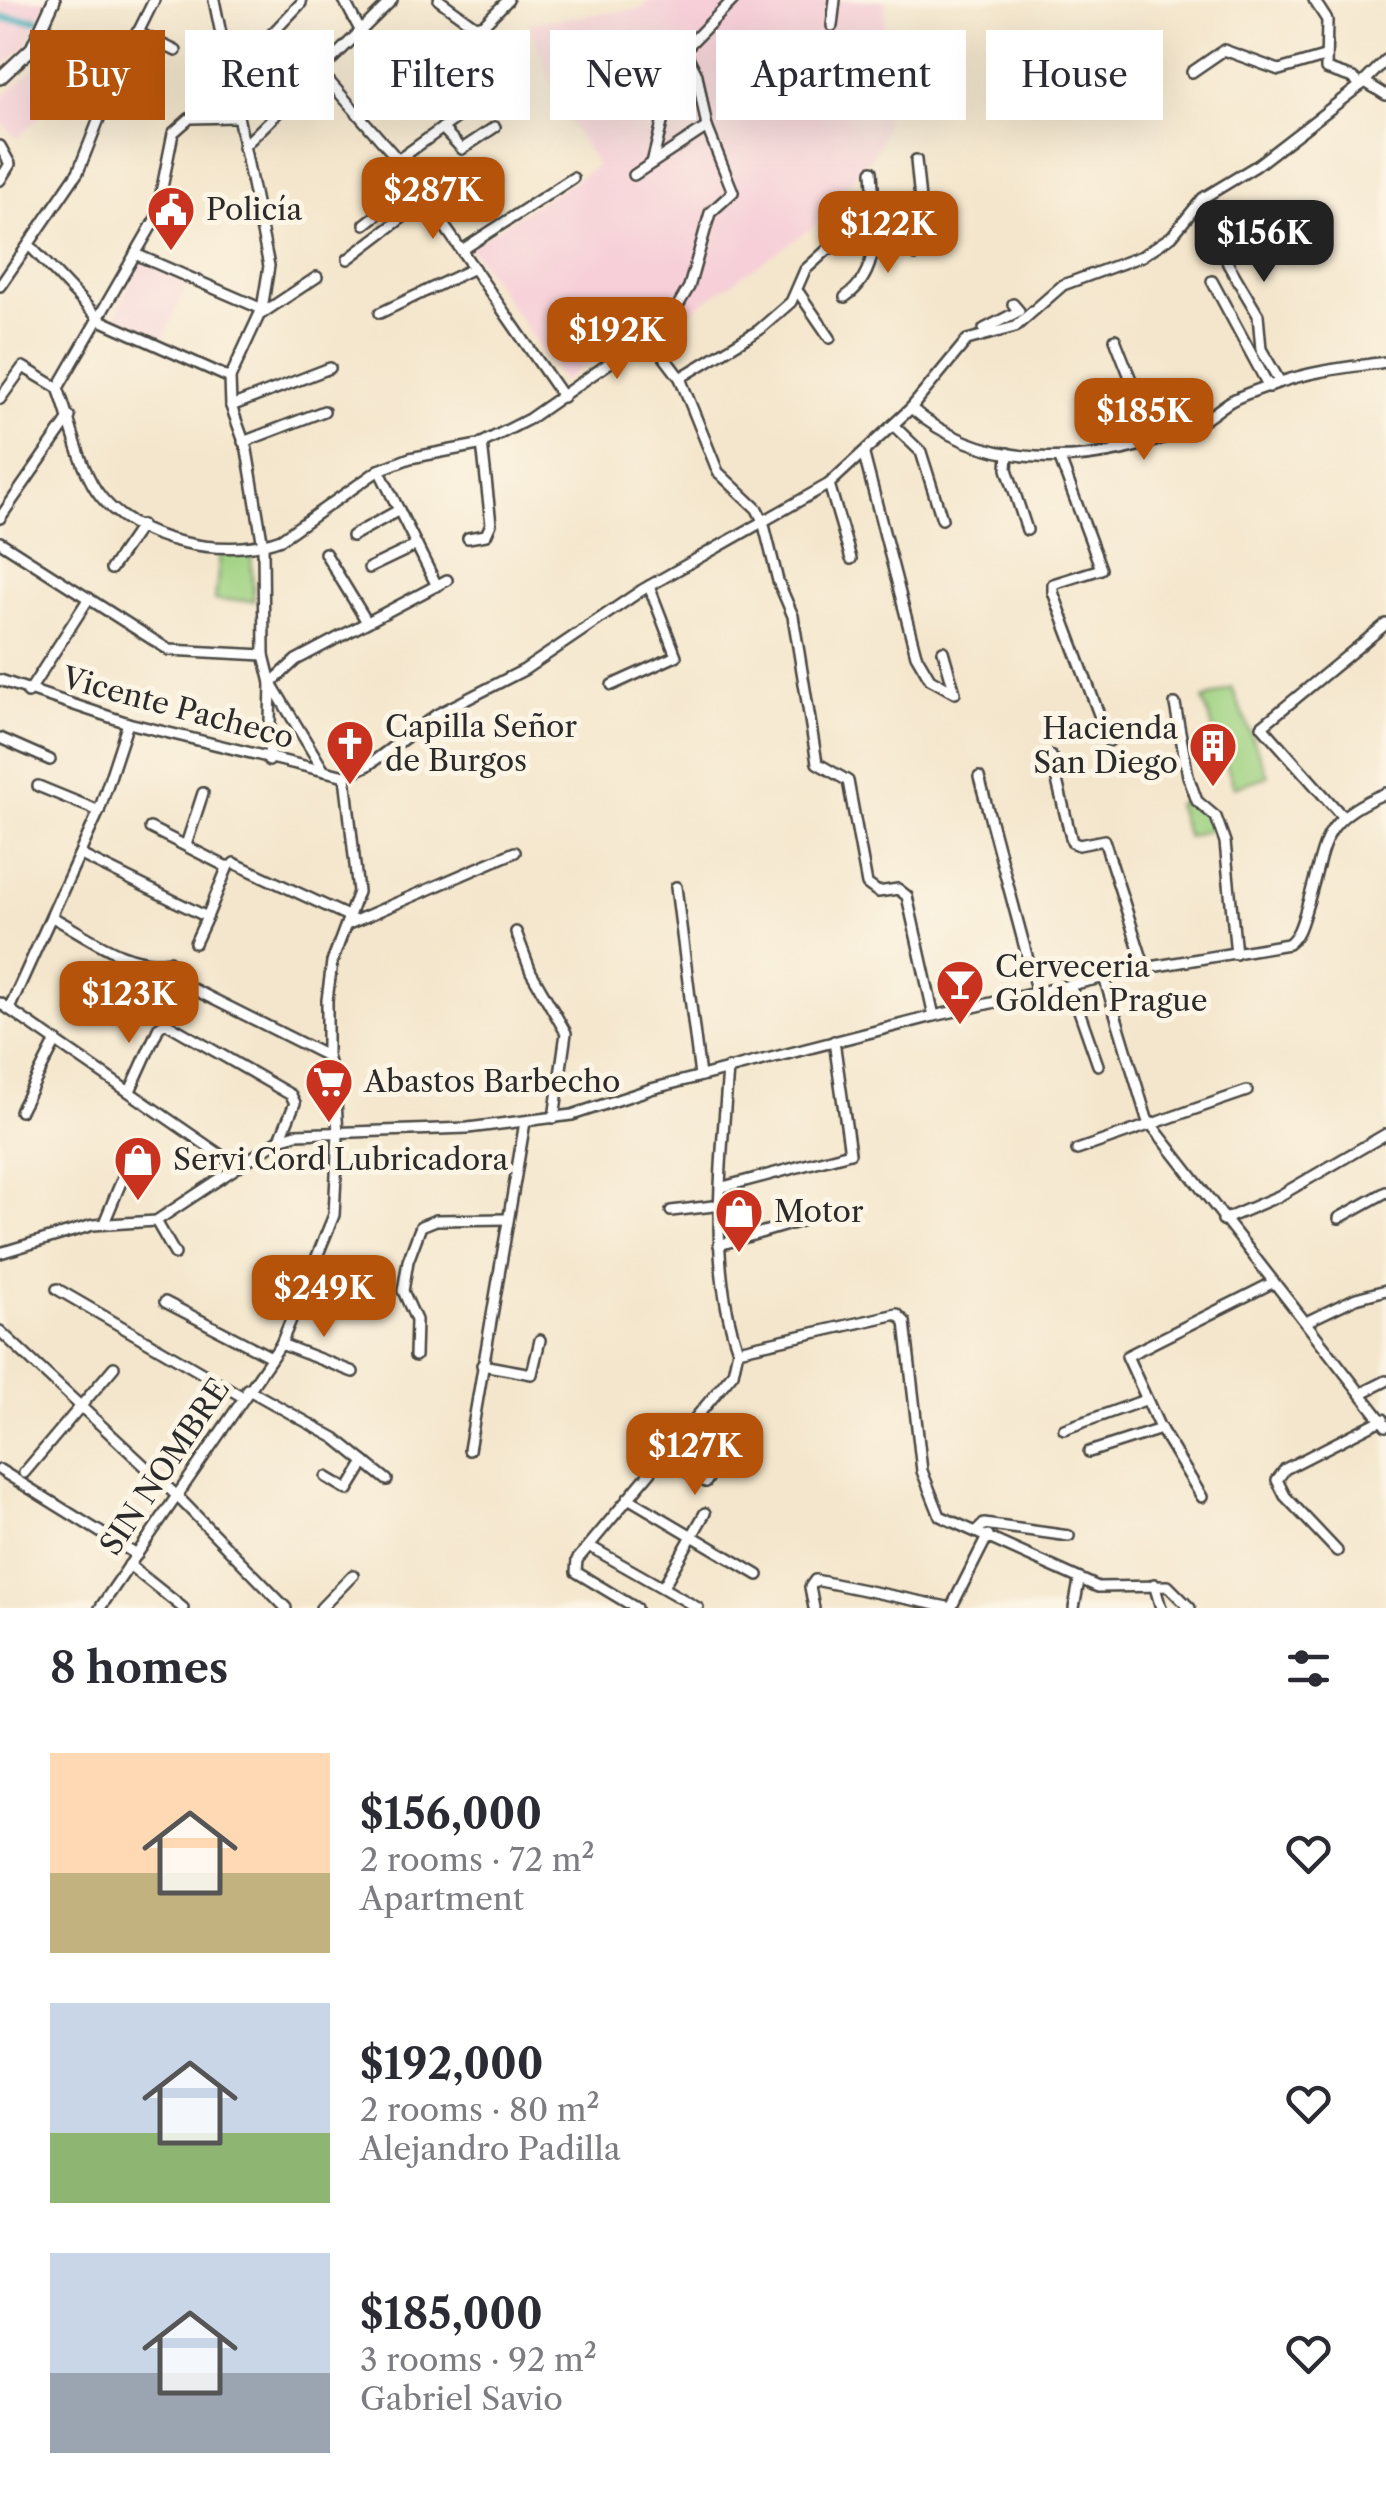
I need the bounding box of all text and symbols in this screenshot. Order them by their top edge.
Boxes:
chip: Buy [30,30,165,120]
chip: Rent [185,30,334,120]
chip: Filters [354,30,530,120]
chip: New [550,30,696,120]
chip: Apartment [716,30,966,120]
chip: House [986,30,1163,120]
pin: $287K [363,157,503,242]
text: $287K [384,170,482,209]
public building icon: Policía [145,184,197,252]
place label: Policía [206,191,302,228]
pin: $122K [818,191,958,276]
pin: $156K [1194,200,1334,285]
text: $122K [840,204,936,243]
text: $156K [1217,213,1311,252]
pin: $192K [547,297,687,382]
text: $192K [569,310,665,349]
pin: $185K [1074,378,1214,463]
text: $185K [1096,391,1192,430]
street label: Vicente Pacheco [57,659,298,756]
place label: Capilla Señor de Burgos [385,708,577,779]
place label: Hacienda San Diego [1033,710,1178,781]
church icon: Capilla Señor de Burgos [324,718,376,786]
building icon: Hacienda San Diego [1187,720,1239,788]
place label: Cerveceria Golden Prague [995,948,1208,1019]
bar icon: Cerveceria Golden Prague [934,958,986,1026]
pin: $123K [59,961,199,1046]
text: $123K [82,974,176,1013]
supermarket icon: Abastos Barbecho [303,1056,355,1124]
place label: Abastos Barbecho [363,1063,620,1100]
shop icon: Servi Cord Lubricadora [112,1134,164,1202]
place label: Servi Cord Lubricadora [173,1141,509,1178]
shop icon: Motor [713,1186,765,1254]
place label: Motor [774,1193,864,1230]
pin: $249K [254,1255,394,1340]
text: $249K [274,1268,374,1307]
street label: SIN NOMBRE [92,1371,237,1562]
pin: $127K [625,1413,765,1498]
text: $127K [648,1426,742,1465]
icon: filters [1281,1641,1336,1696]
text: 8 homes [50,1642,228,1694]
text: $156,000 [360,1788,542,1840]
icon: home [130,1793,250,1913]
icon: heart [1281,1826,1336,1881]
text: 2 rooms · 72 m² [360,1840,595,1879]
text: Apartment [360,1879,524,1918]
text: $192,000 [360,2038,544,2090]
icon: home [130,2043,250,2163]
icon: heart [1281,2076,1336,2131]
text: 2 rooms · 80 m² [360,2090,600,2129]
text: Alejandro Padilla [360,2129,621,2168]
text: $185,000 [360,2288,543,2340]
icon: home [130,2293,250,2413]
icon: heart [1281,2326,1336,2381]
text: 3 rooms · 92 m² [360,2340,597,2379]
text: Gabriel Savio [360,2379,563,2418]

